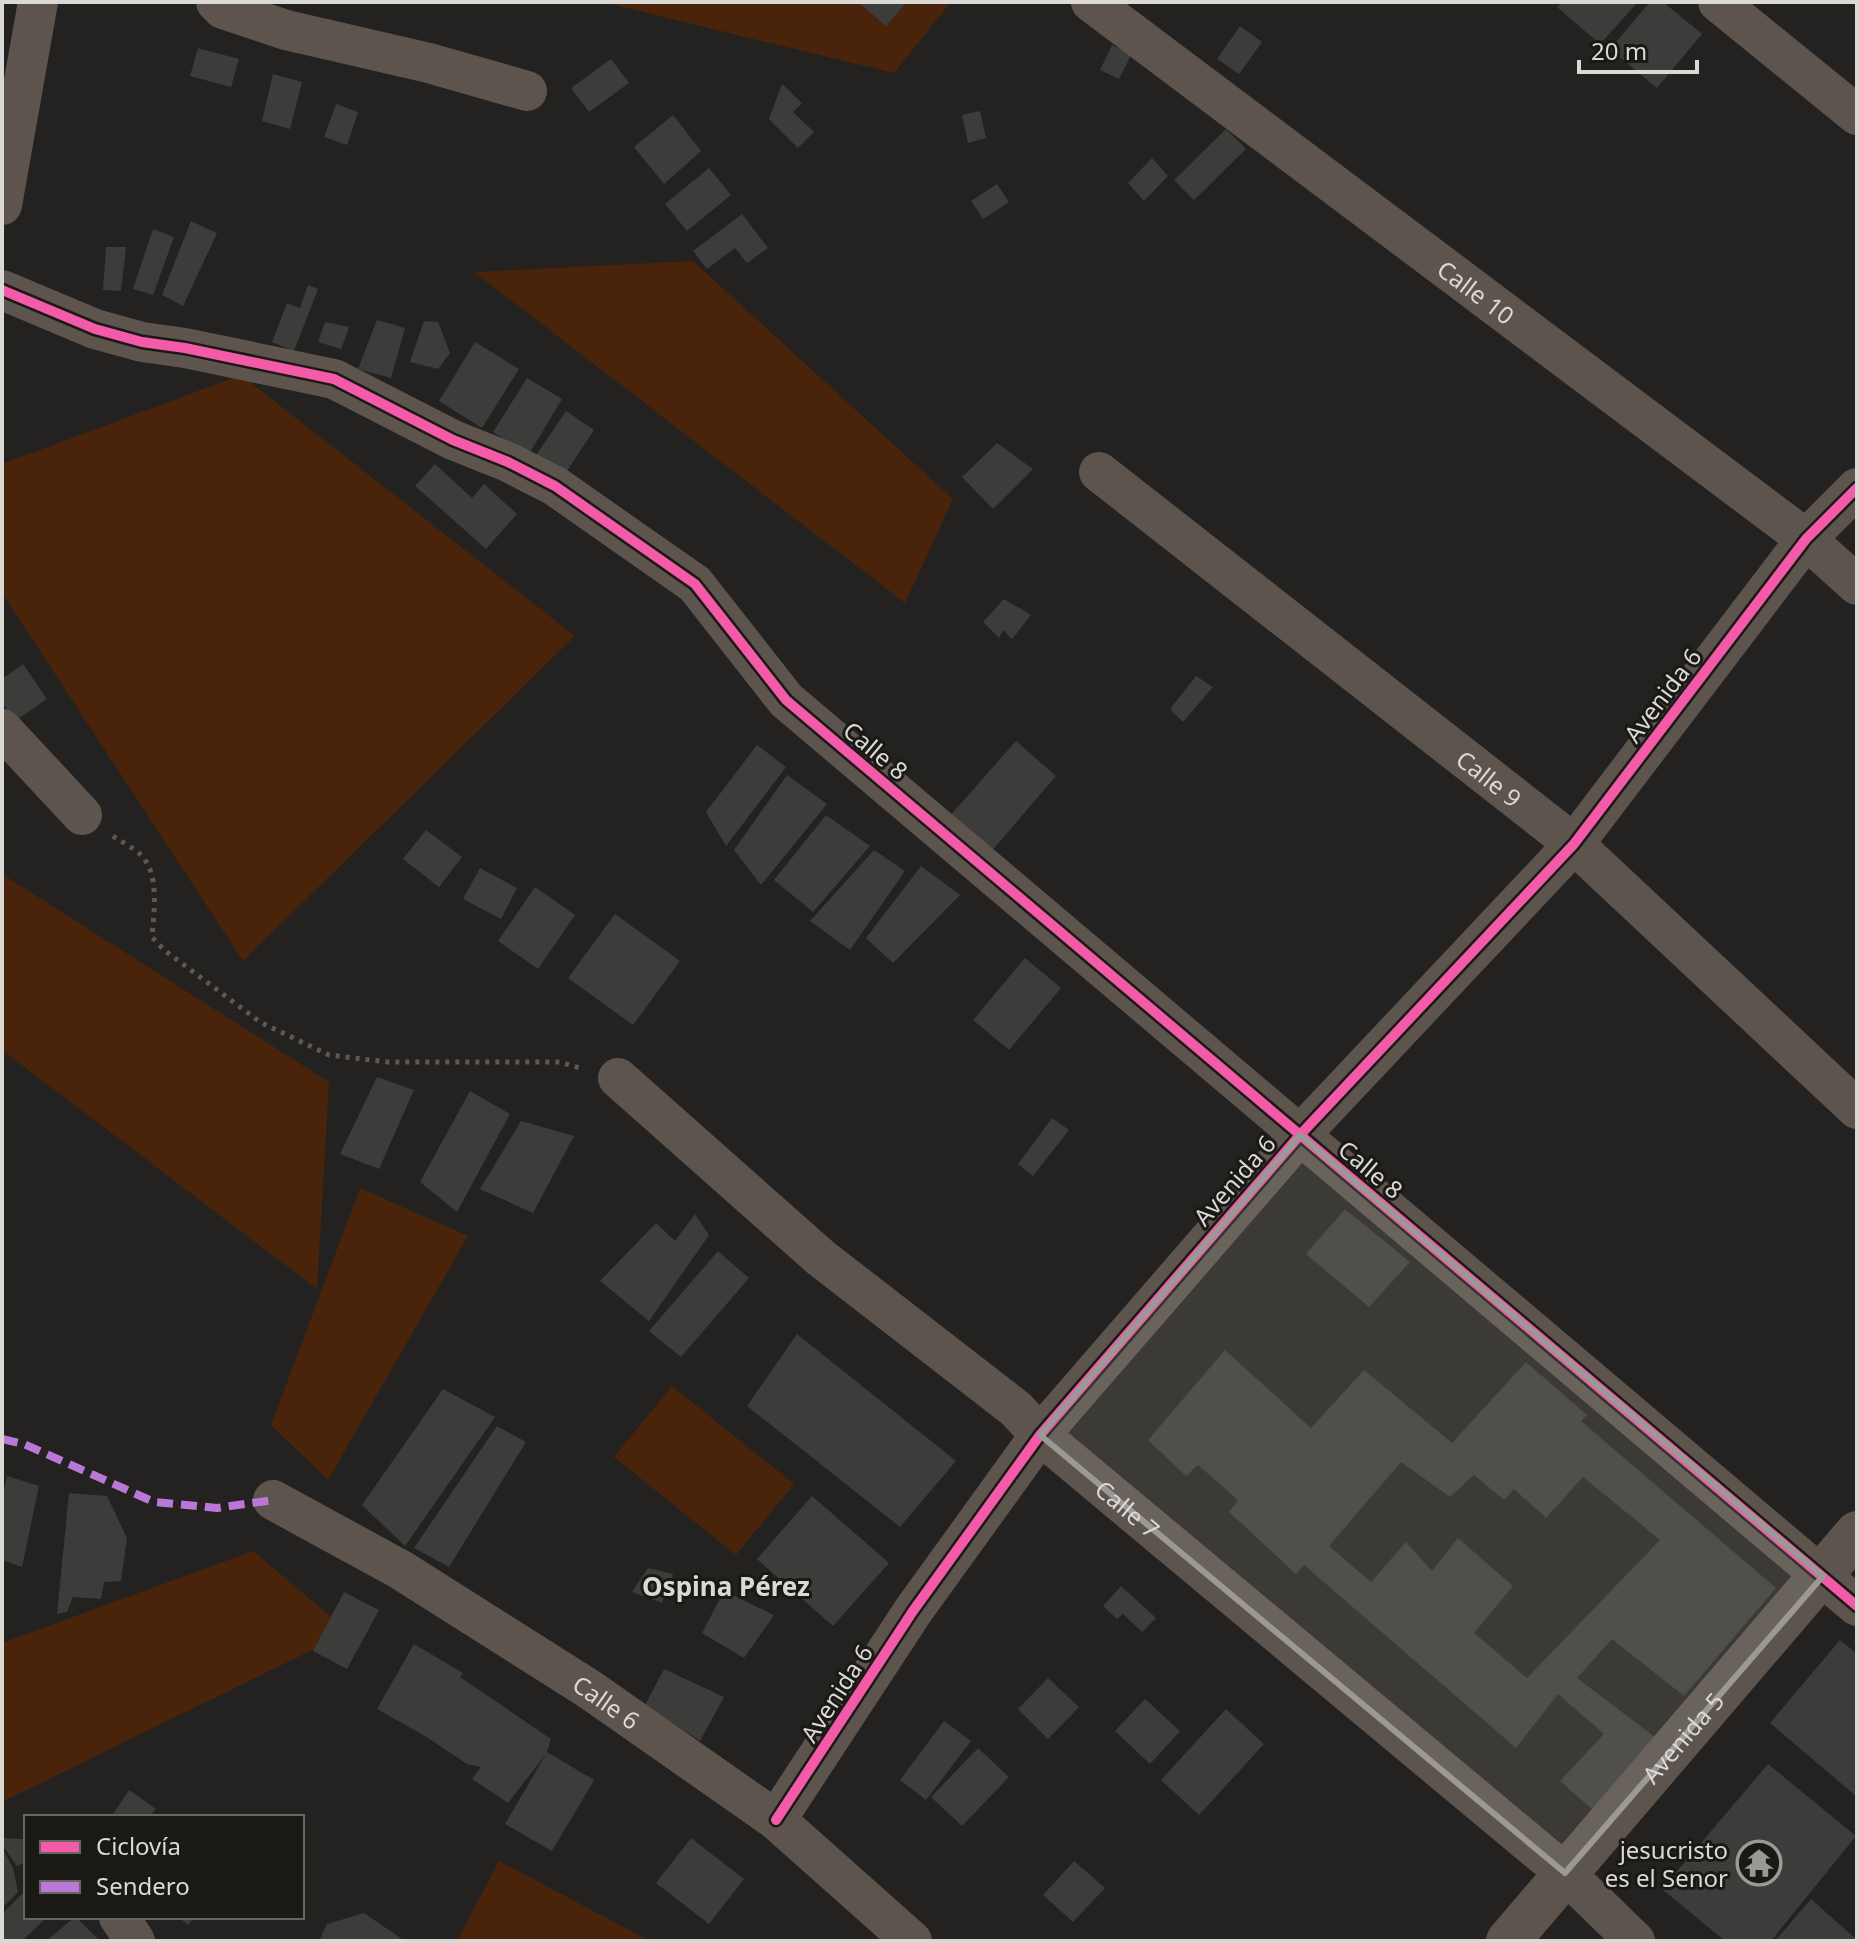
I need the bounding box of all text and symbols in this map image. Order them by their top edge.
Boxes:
scale bar [1579,24,1697,74]
text: 20 m [1591,34,1647,67]
street label: Calle 10 [1431,252,1522,331]
street label: Avenida 6 [1616,641,1708,749]
street label: Calle 8 [837,713,915,787]
street label: Calle 9 [1450,742,1529,814]
street label: Avenida 6 [1185,1128,1283,1232]
street label: Calle 8 [1332,1132,1410,1206]
street label: Calle 7 [1089,1472,1167,1545]
district label: Ospina Pérez [642,1568,810,1604]
street label: Avenida 6 [792,1638,880,1748]
street label: Calle 6 [567,1667,647,1736]
street label: Avenida 5 [1634,1685,1731,1790]
legend [24,1815,304,1919]
text: Ciclovía [96,1829,181,1862]
place label: jesucristo es el Senor [1605,1833,1728,1894]
temple icon: jesucristo es el Senor [1735,1839,1783,1887]
text: Sendero [96,1869,190,1902]

